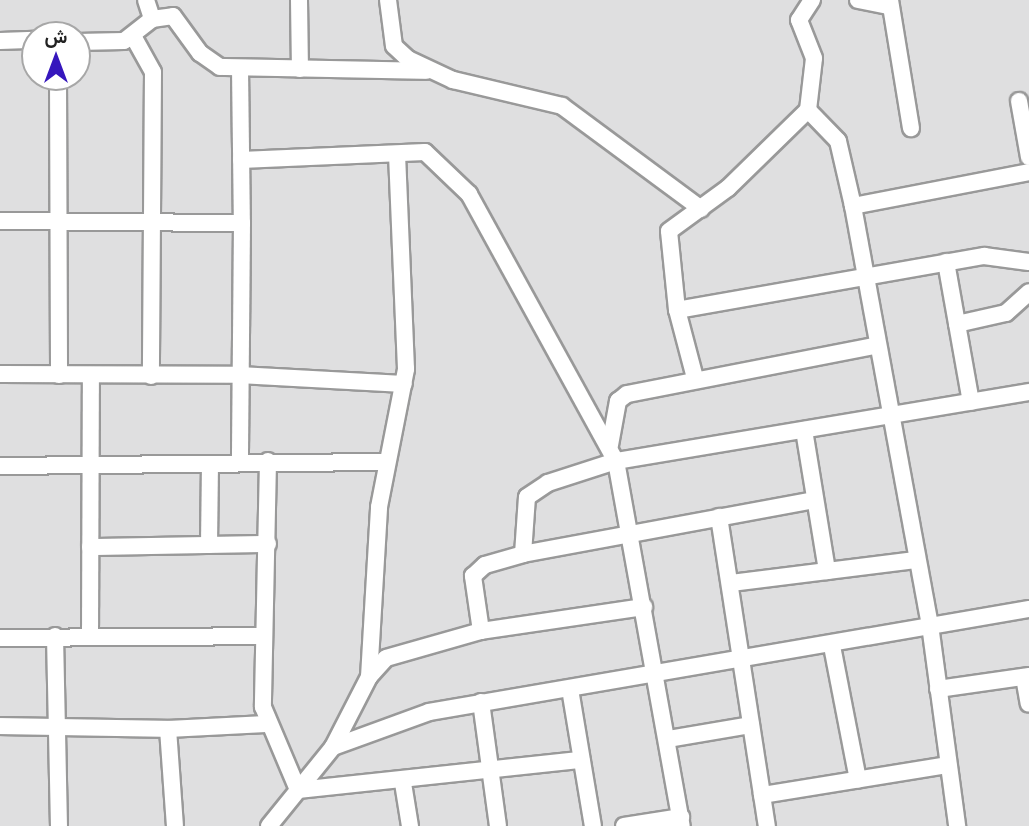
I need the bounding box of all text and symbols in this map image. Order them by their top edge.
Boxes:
north arrow [21,21,91,91]
text: ش [45,25,67,48]

